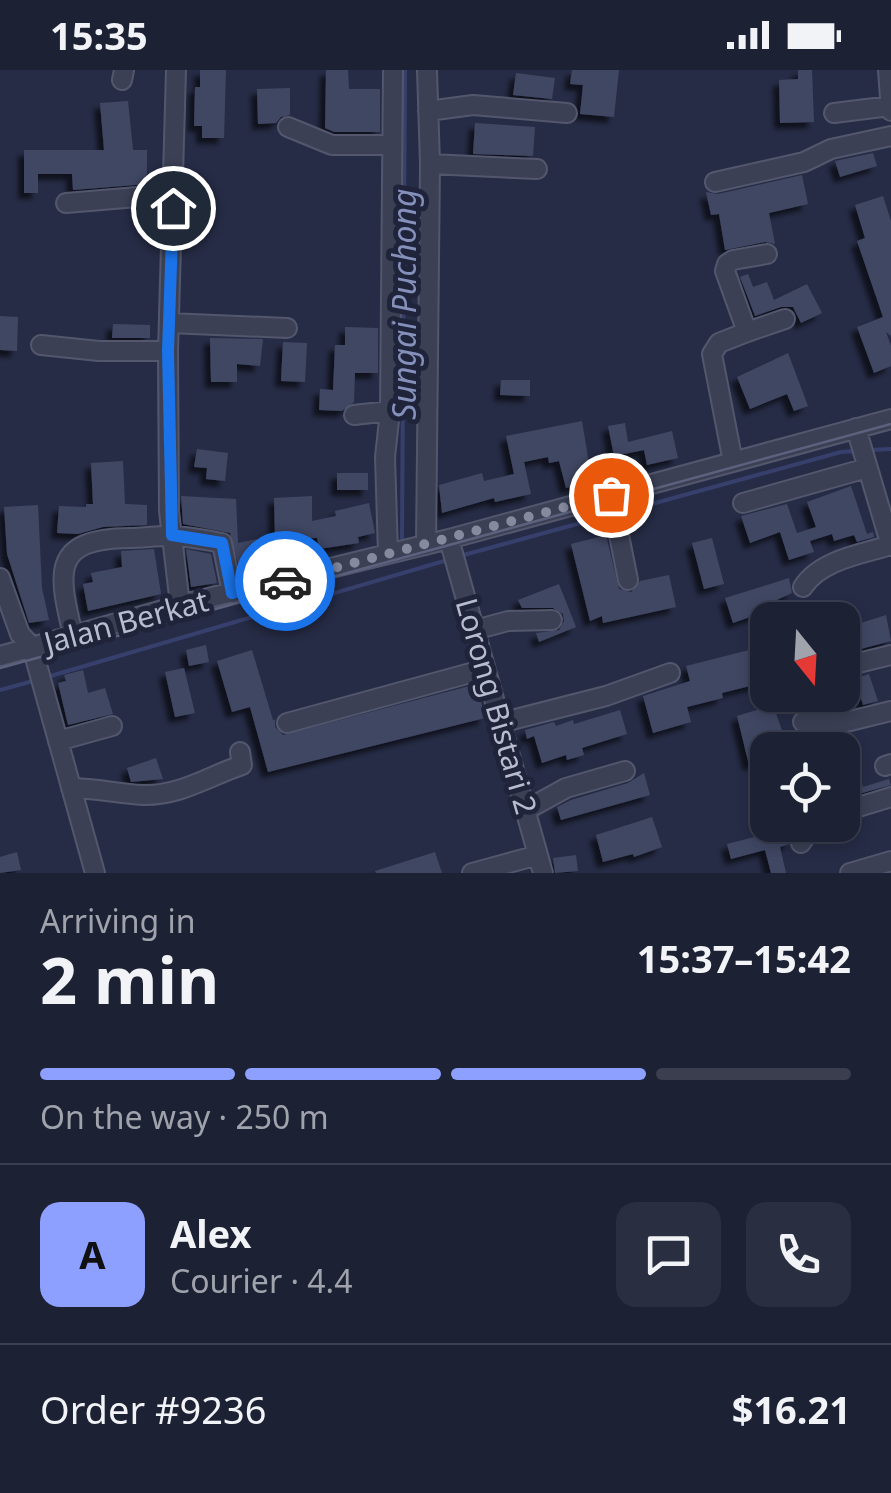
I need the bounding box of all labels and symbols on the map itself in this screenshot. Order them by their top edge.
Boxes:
pin [131,166,216,251]
water label: Sungai Puchong [382,188,425,420]
pin [569,453,654,538]
courier [235,531,335,631]
street label: Jalan Berkat [36,579,213,663]
street label: Lorong Bistari 2 [447,593,547,819]
north arrow [750,602,860,712]

